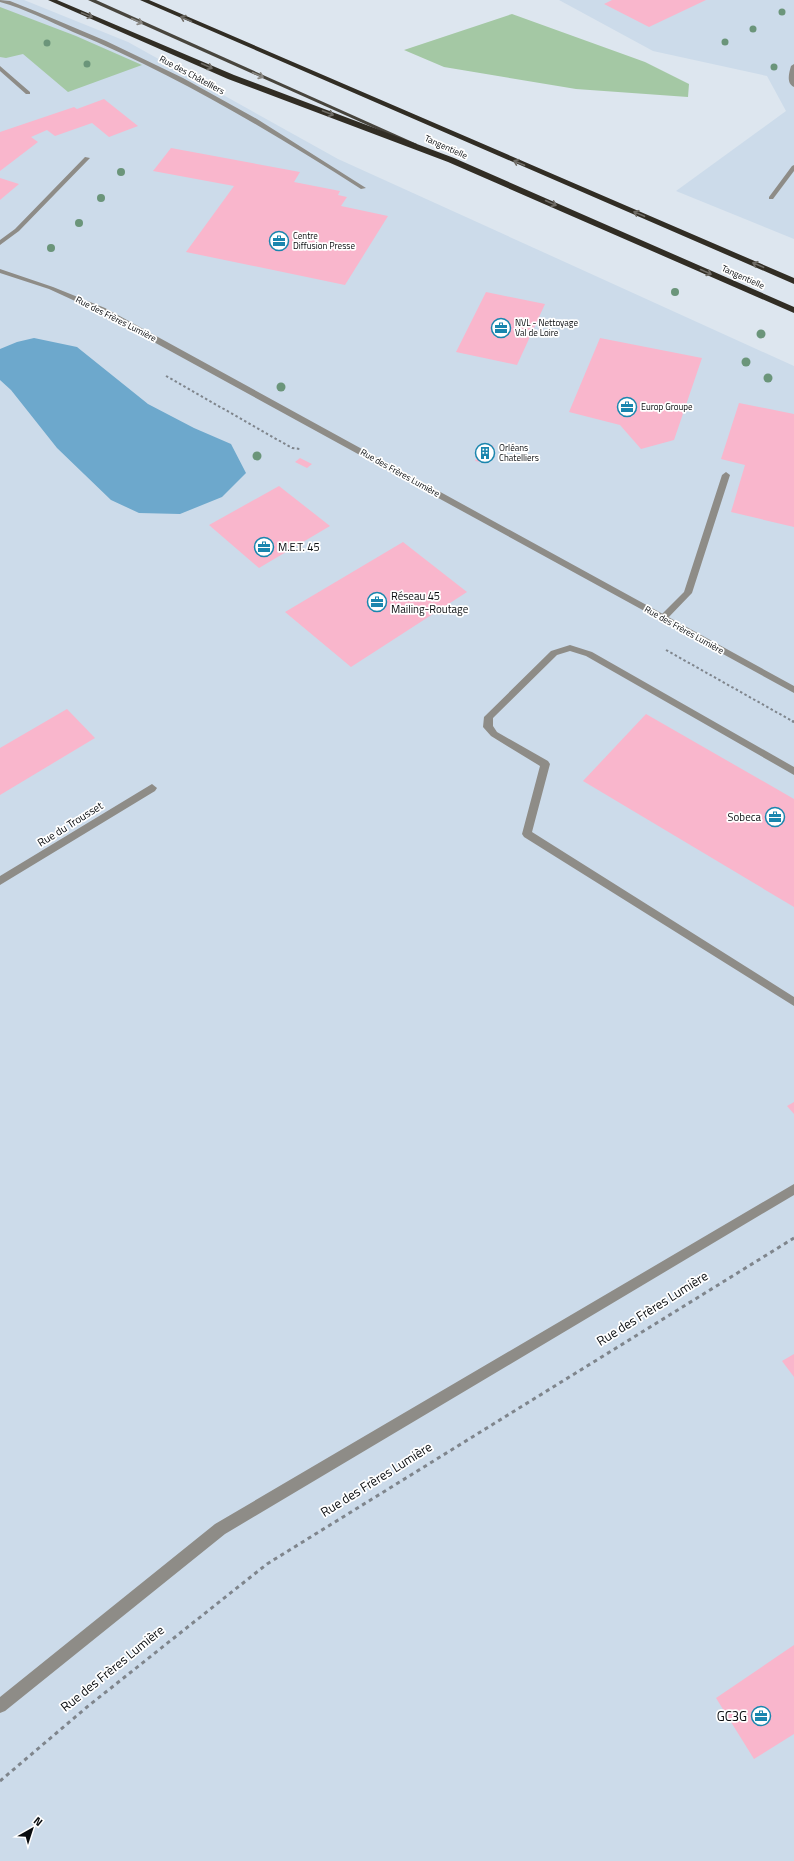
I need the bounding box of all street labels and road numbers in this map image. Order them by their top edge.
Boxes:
street label: Rue des Châtelliers [157,52,227,97]
street label: Tangentielle [423,131,470,162]
street label: Tangentielle [720,261,767,292]
street label: Rue des Frères Lumière [74,293,159,345]
street label: Rue des Frères Lumière [358,445,443,500]
street label: Rue des Frères Lumière [642,602,727,657]
street label: Rue du Trousset [34,797,106,851]
street label: Rue des Frères Lumière [592,1266,712,1350]
street label: Rue des Frères Lumière [316,1437,436,1521]
street label: Rue des Frères Lumière [56,1620,168,1716]

